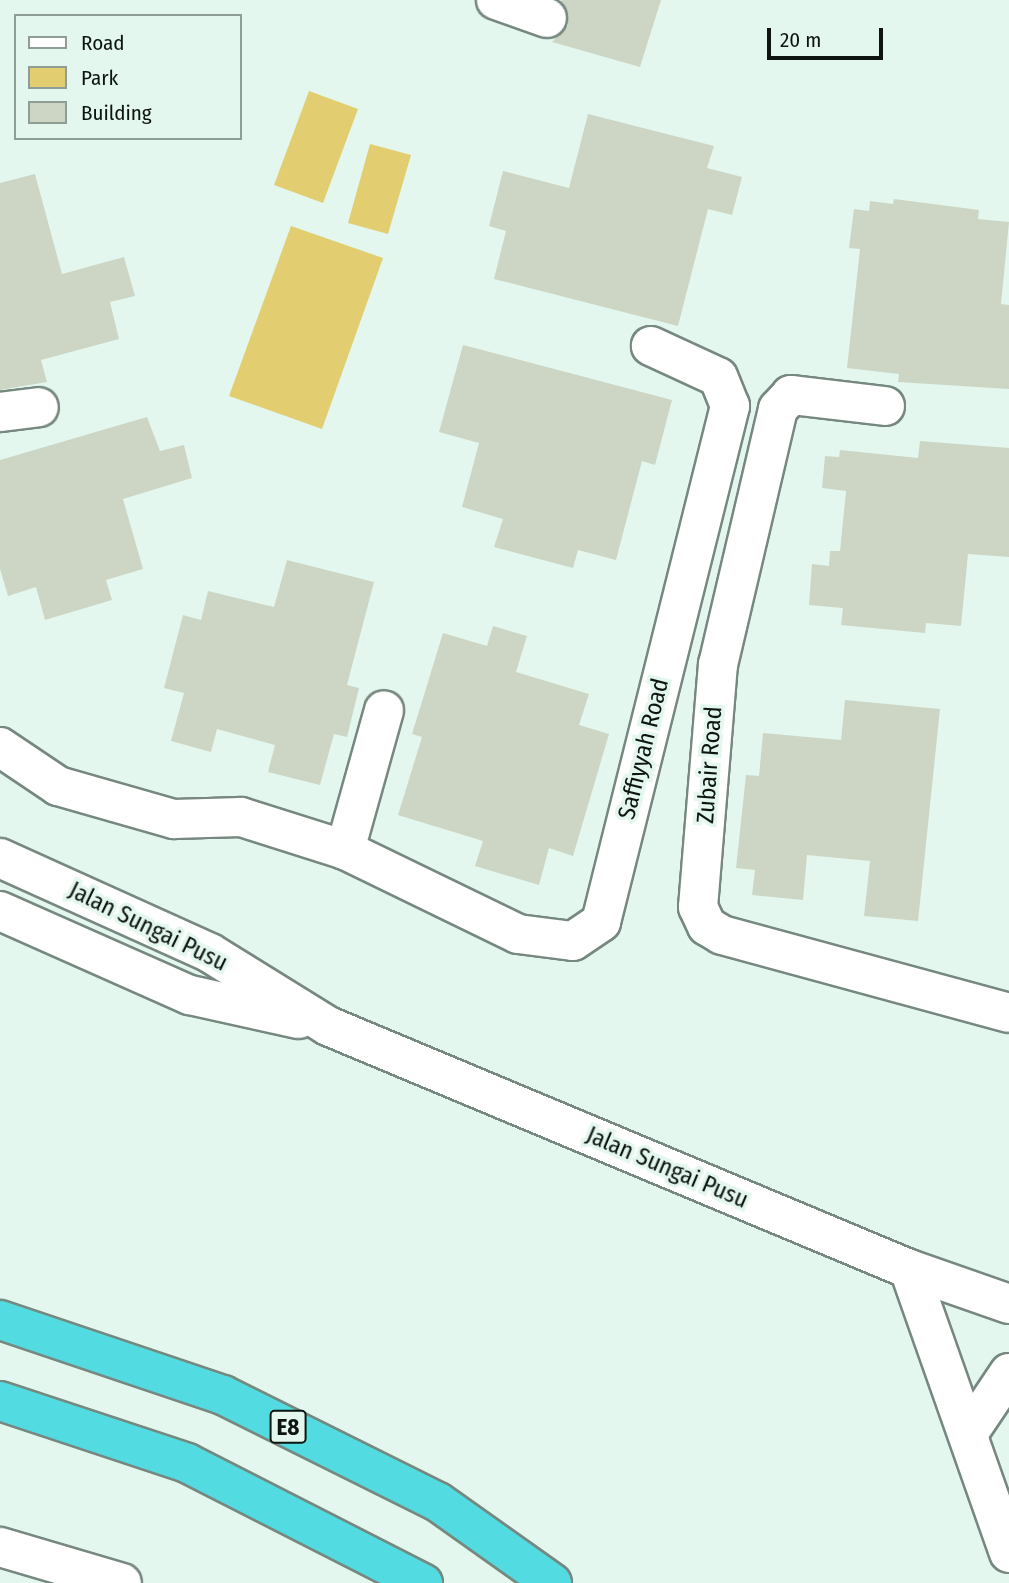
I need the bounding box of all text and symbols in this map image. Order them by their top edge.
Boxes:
legend [14,14,242,140]
scale bar [771,14,886,58]
text: 20 m [780,27,821,53]
text: Road [81,30,125,56]
text: Park [81,65,118,91]
text: Building [81,100,152,126]
street label: Saffiyyah Road [613,675,675,823]
street label: Zubair Road [692,705,728,825]
street label: Jalan Sungai Pusu [64,876,232,978]
street label: Jalan Sungai Pusu [582,1121,752,1215]
road number: E8 [269,1408,307,1446]

